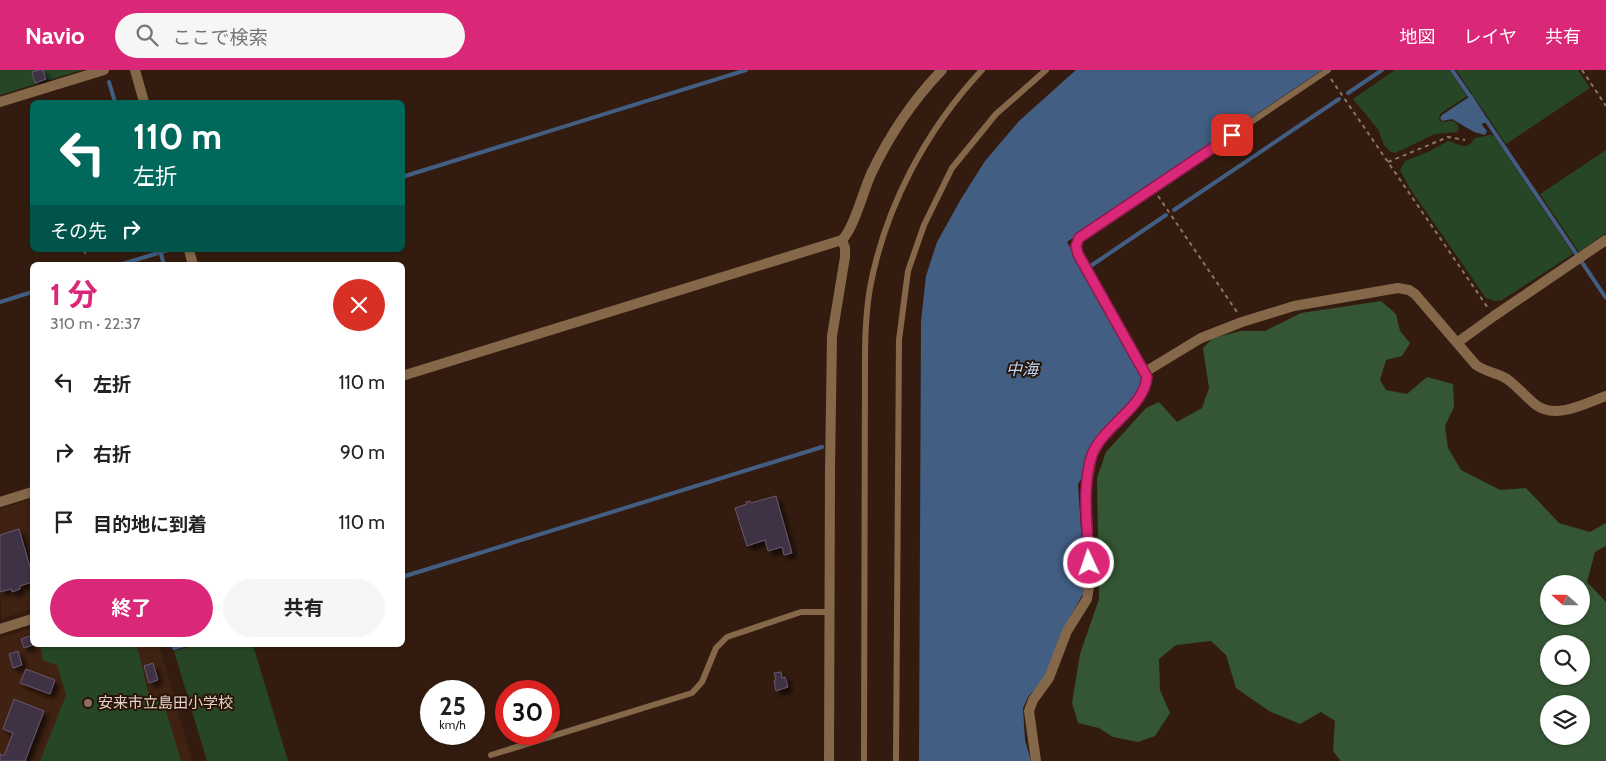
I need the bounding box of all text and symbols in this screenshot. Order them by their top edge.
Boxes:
search box [115,13,465,58]
text: Navio [25,21,85,50]
icon: search [133,21,161,49]
text: ここで検索 [173,26,268,49]
text: 地図 [1400,26,1436,48]
text: レイヤ [1464,26,1517,48]
text: 共有 [1545,26,1581,48]
pin [1211,114,1253,156]
text: 110 m [133,115,222,158]
icon: left [50,120,115,185]
icon: arrive [1218,121,1246,149]
text: 左折 [133,163,177,190]
icon: right [117,215,145,243]
text: その先 [50,220,107,243]
text: 1 分 [50,276,98,313]
button: close [333,279,385,331]
text: 310 m · 22:37 [50,314,140,333]
water label: 中海 [1006,360,1041,379]
icon: left [50,368,78,396]
text: 110 m [338,371,385,394]
text: 左折 [93,373,131,396]
icon: right [50,438,78,466]
text: 90 m [340,441,385,464]
text: 右折 [93,443,131,466]
icon: arrive [50,508,78,536]
text: 110 m [338,511,385,534]
text: 目的地に到着 [93,513,207,536]
position arrow [1062,536,1114,588]
north arrow [1540,575,1590,625]
map controls [1540,575,1590,745]
button: 終了 [50,579,213,637]
button: 共有 [223,579,385,637]
button: search [1540,635,1590,685]
speed limit sign: 30 [495,680,560,745]
text: 25 [439,691,466,721]
place label: 安来市立島田小学校 [98,694,233,712]
button: layers [1540,695,1590,745]
marker: 安来市立島田小学校 [82,697,94,709]
text: km/h [439,717,466,732]

